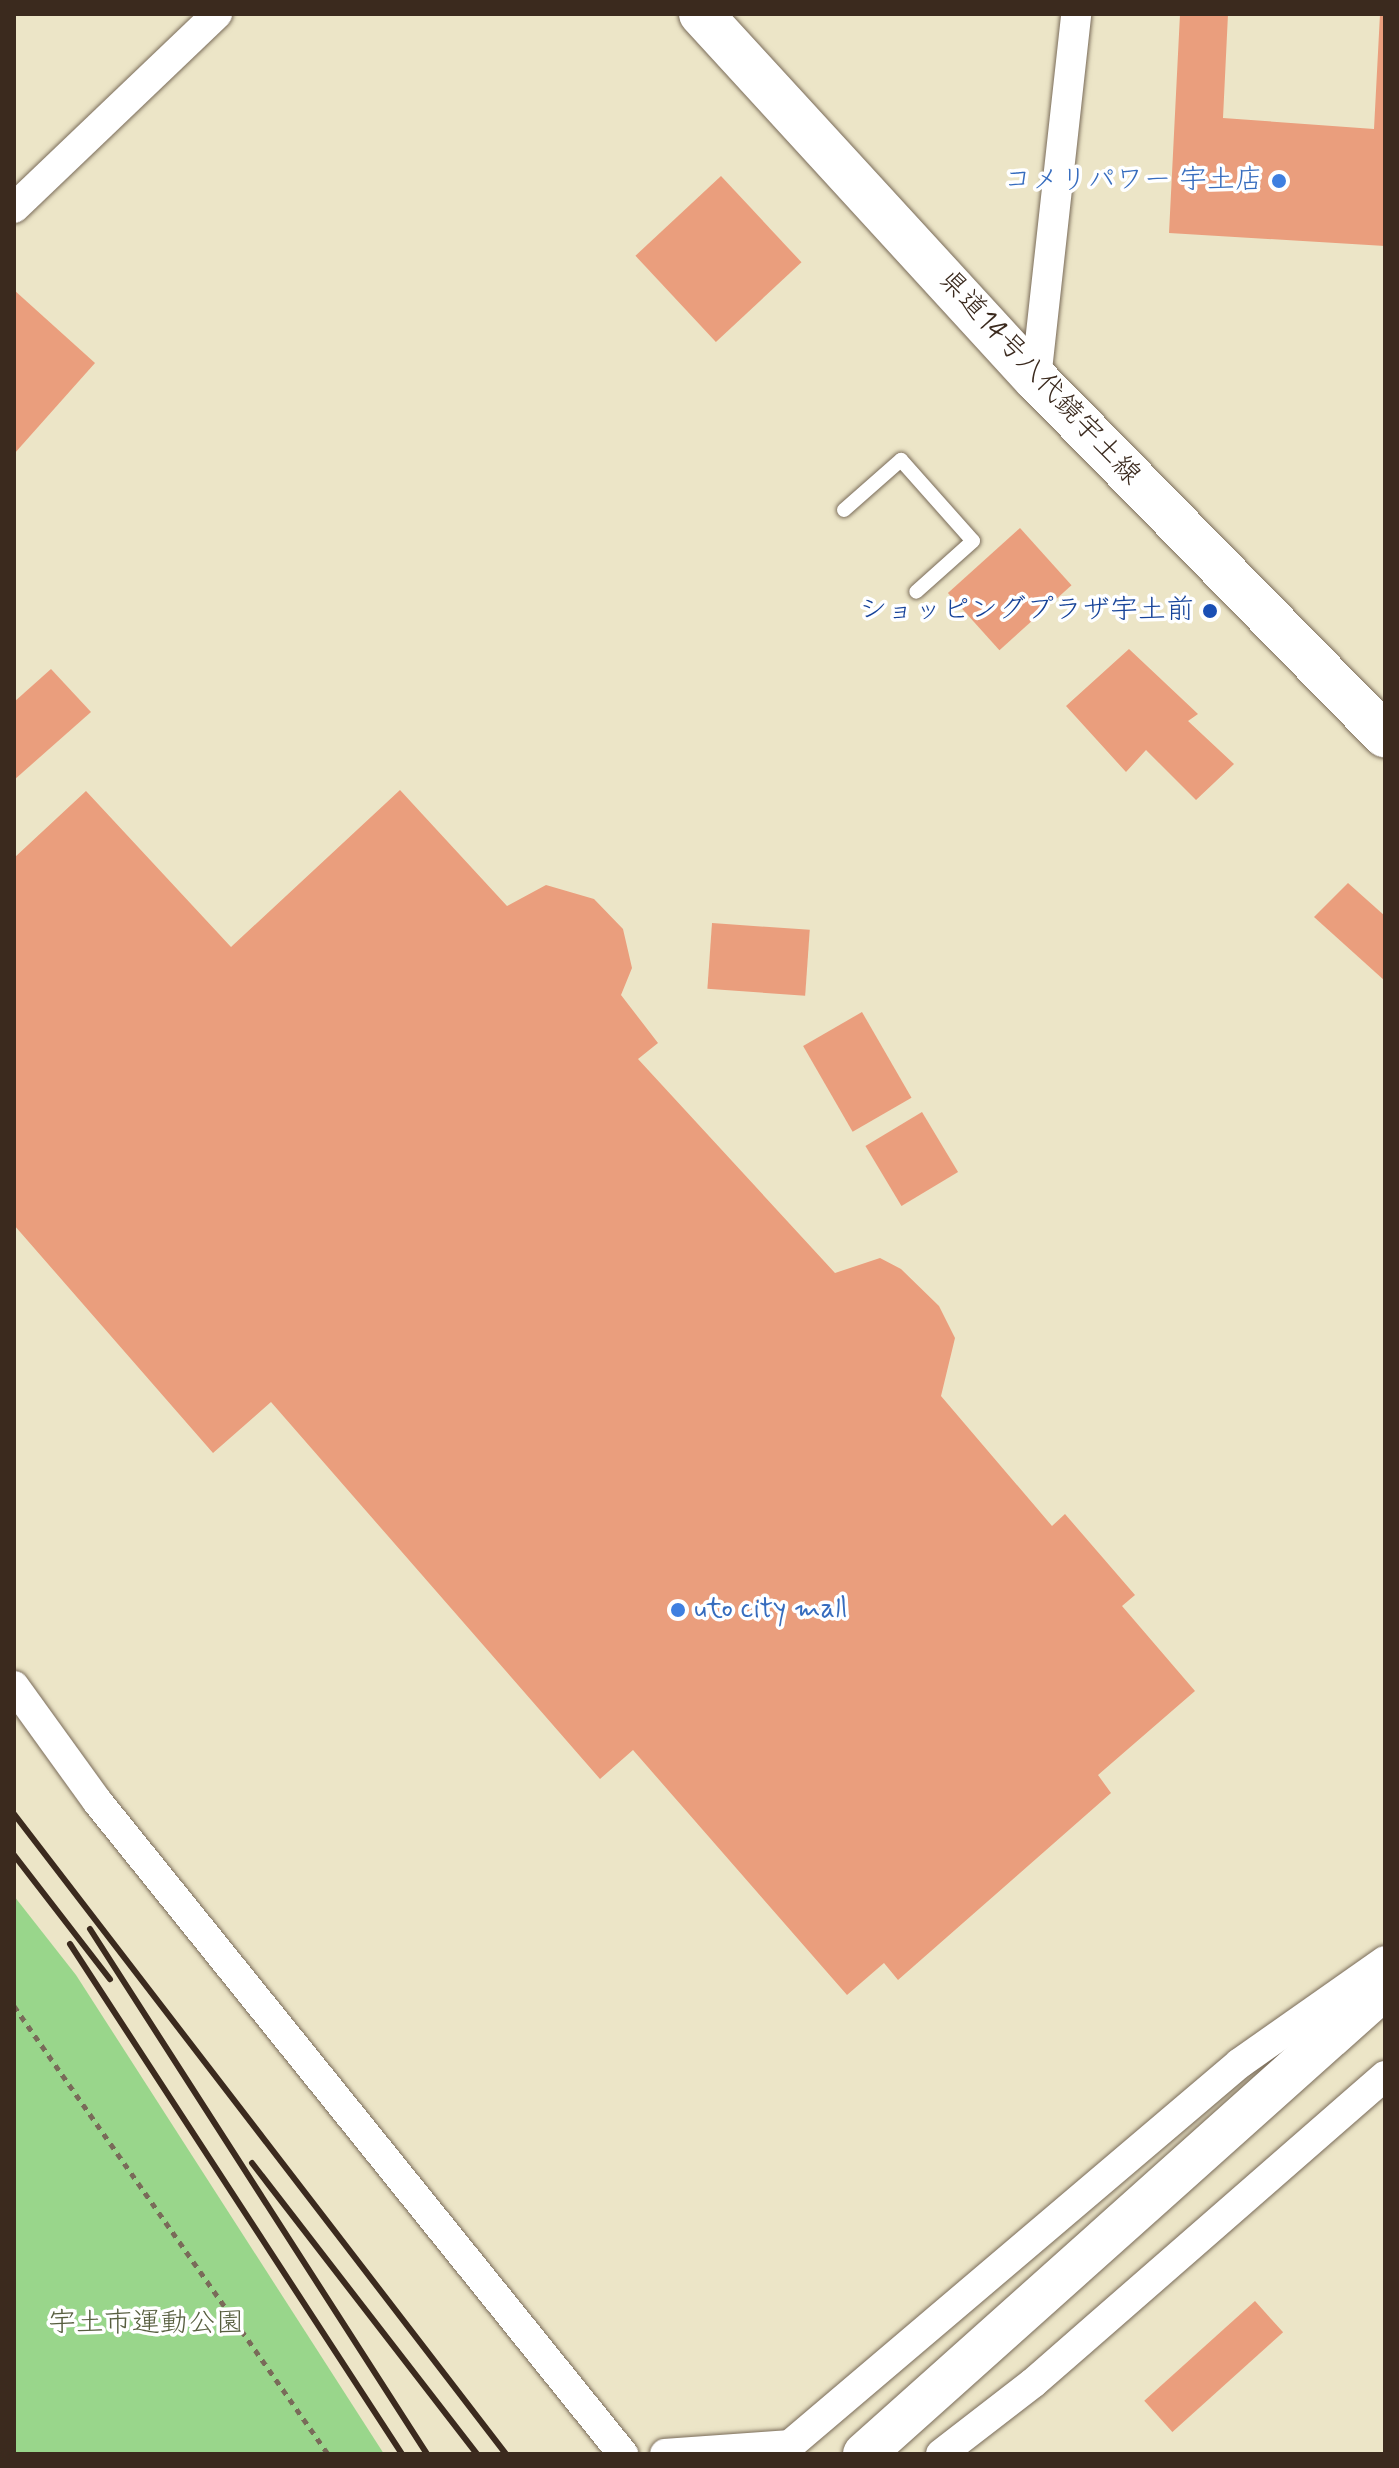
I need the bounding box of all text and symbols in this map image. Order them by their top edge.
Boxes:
place label: コメリパワー 宇土店 [1003,164,1263,198]
marker: コメリパワー 宇土店 [1270,172,1288,190]
street label: 県道14号八代鏡宇土線 [931,264,1147,492]
place label: ショッピングプラザ宇土前 [858,594,1194,628]
marker: ショッピングプラザ宇土前 [1201,602,1219,620]
place label: uto city mall [694,1593,838,1627]
marker: uto city mall [669,1601,687,1619]
park label: 宇土市運動公園 [48,2307,244,2341]

